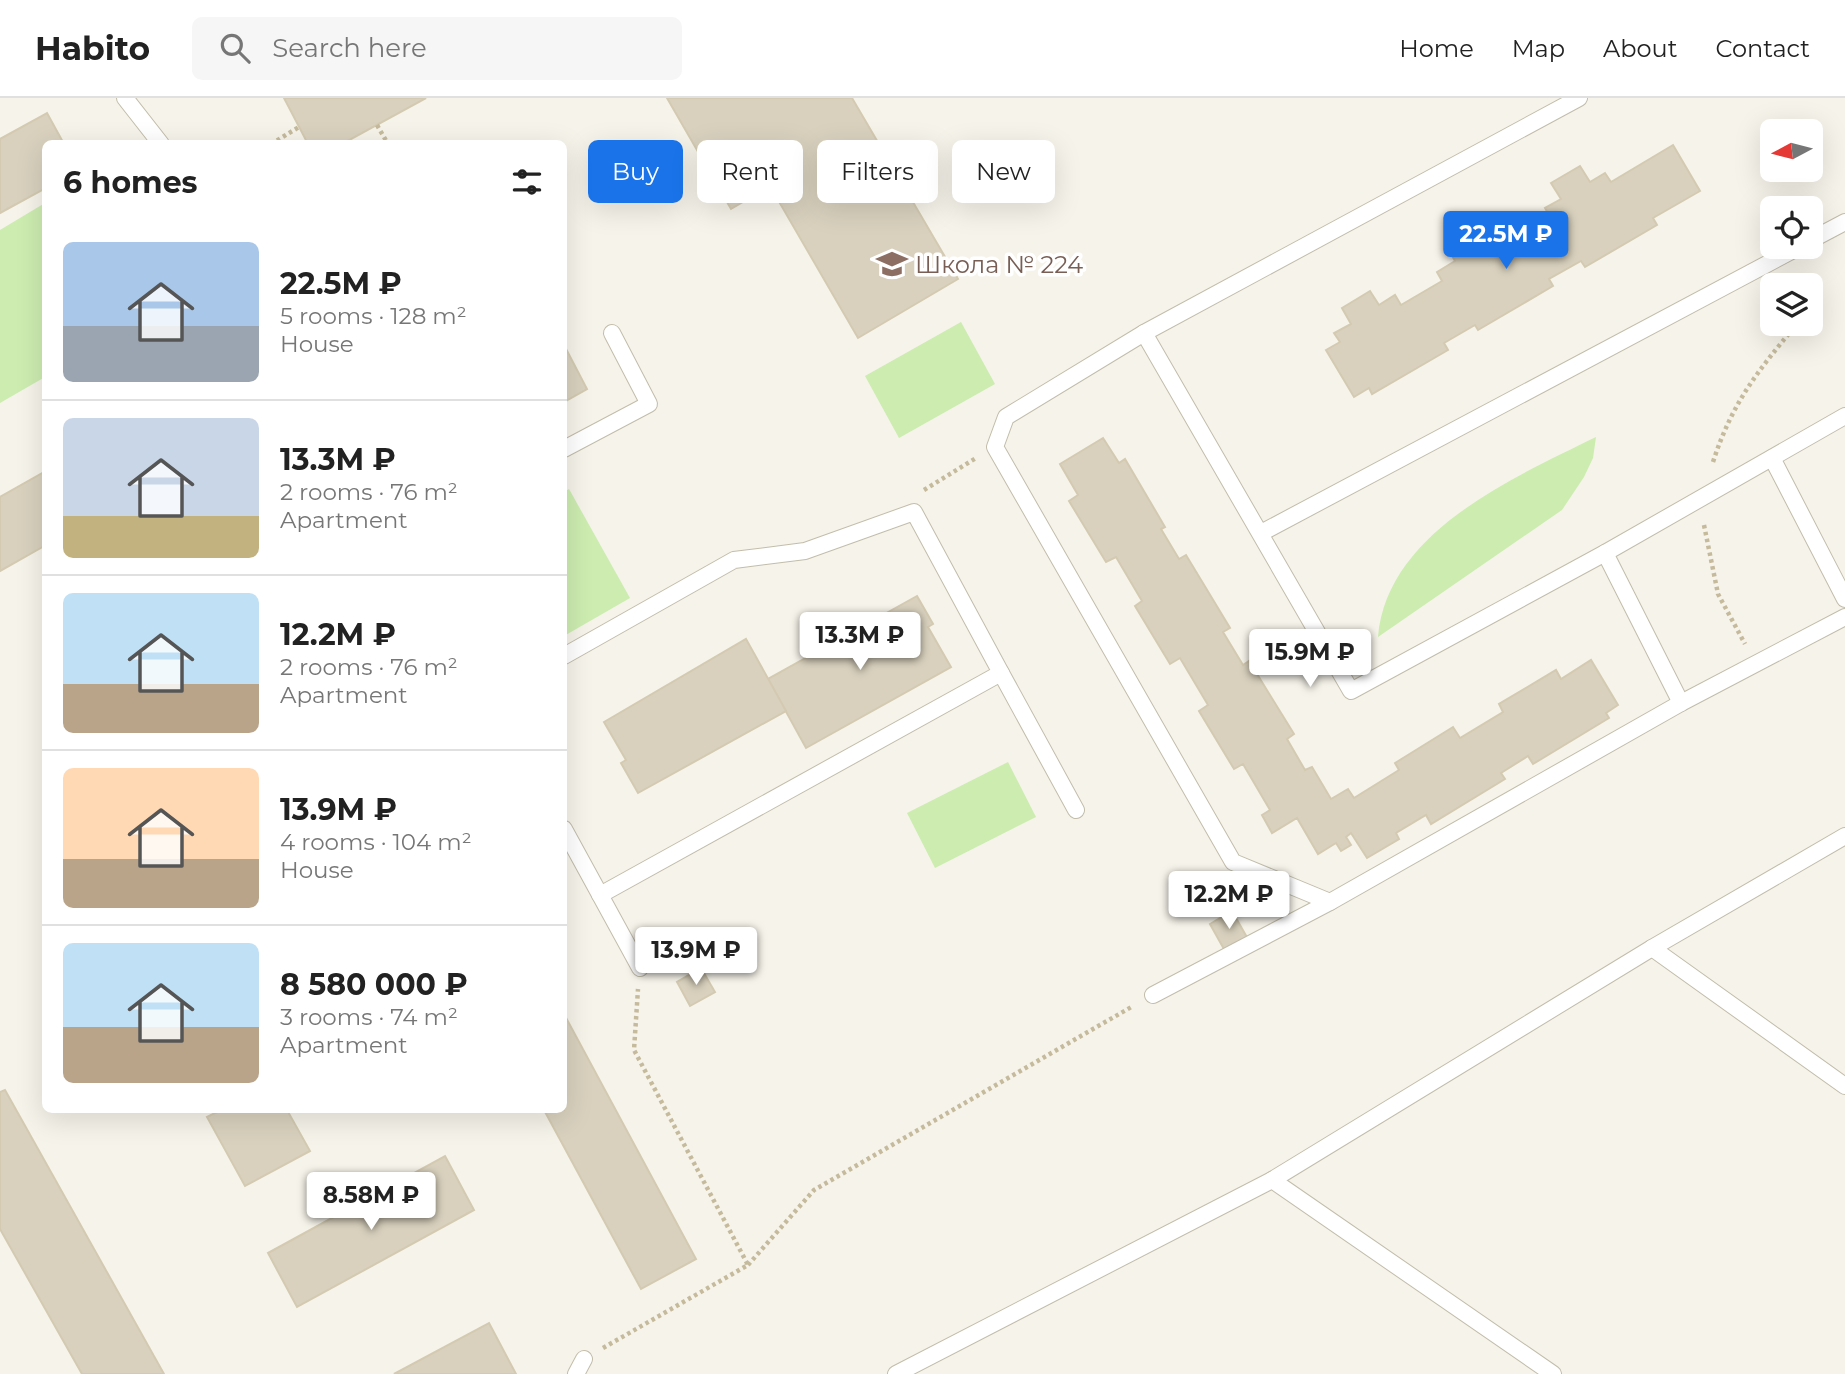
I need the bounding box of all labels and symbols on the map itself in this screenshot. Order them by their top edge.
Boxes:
north arrow [1760,119,1824,182]
pin: 22.5M ₽ [1441,212,1571,271]
school or university icon: Школа № 224 [875,247,909,281]
place label: Школа № 224 [915,250,1083,279]
pin: 13.3M ₽ [795,612,925,672]
pin: 15.9M ₽ [1245,630,1375,689]
pin: 12.2M ₽ [1164,872,1294,931]
pin: 13.9M ₽ [631,928,761,987]
pin: 8.58M ₽ [306,1172,436,1232]

